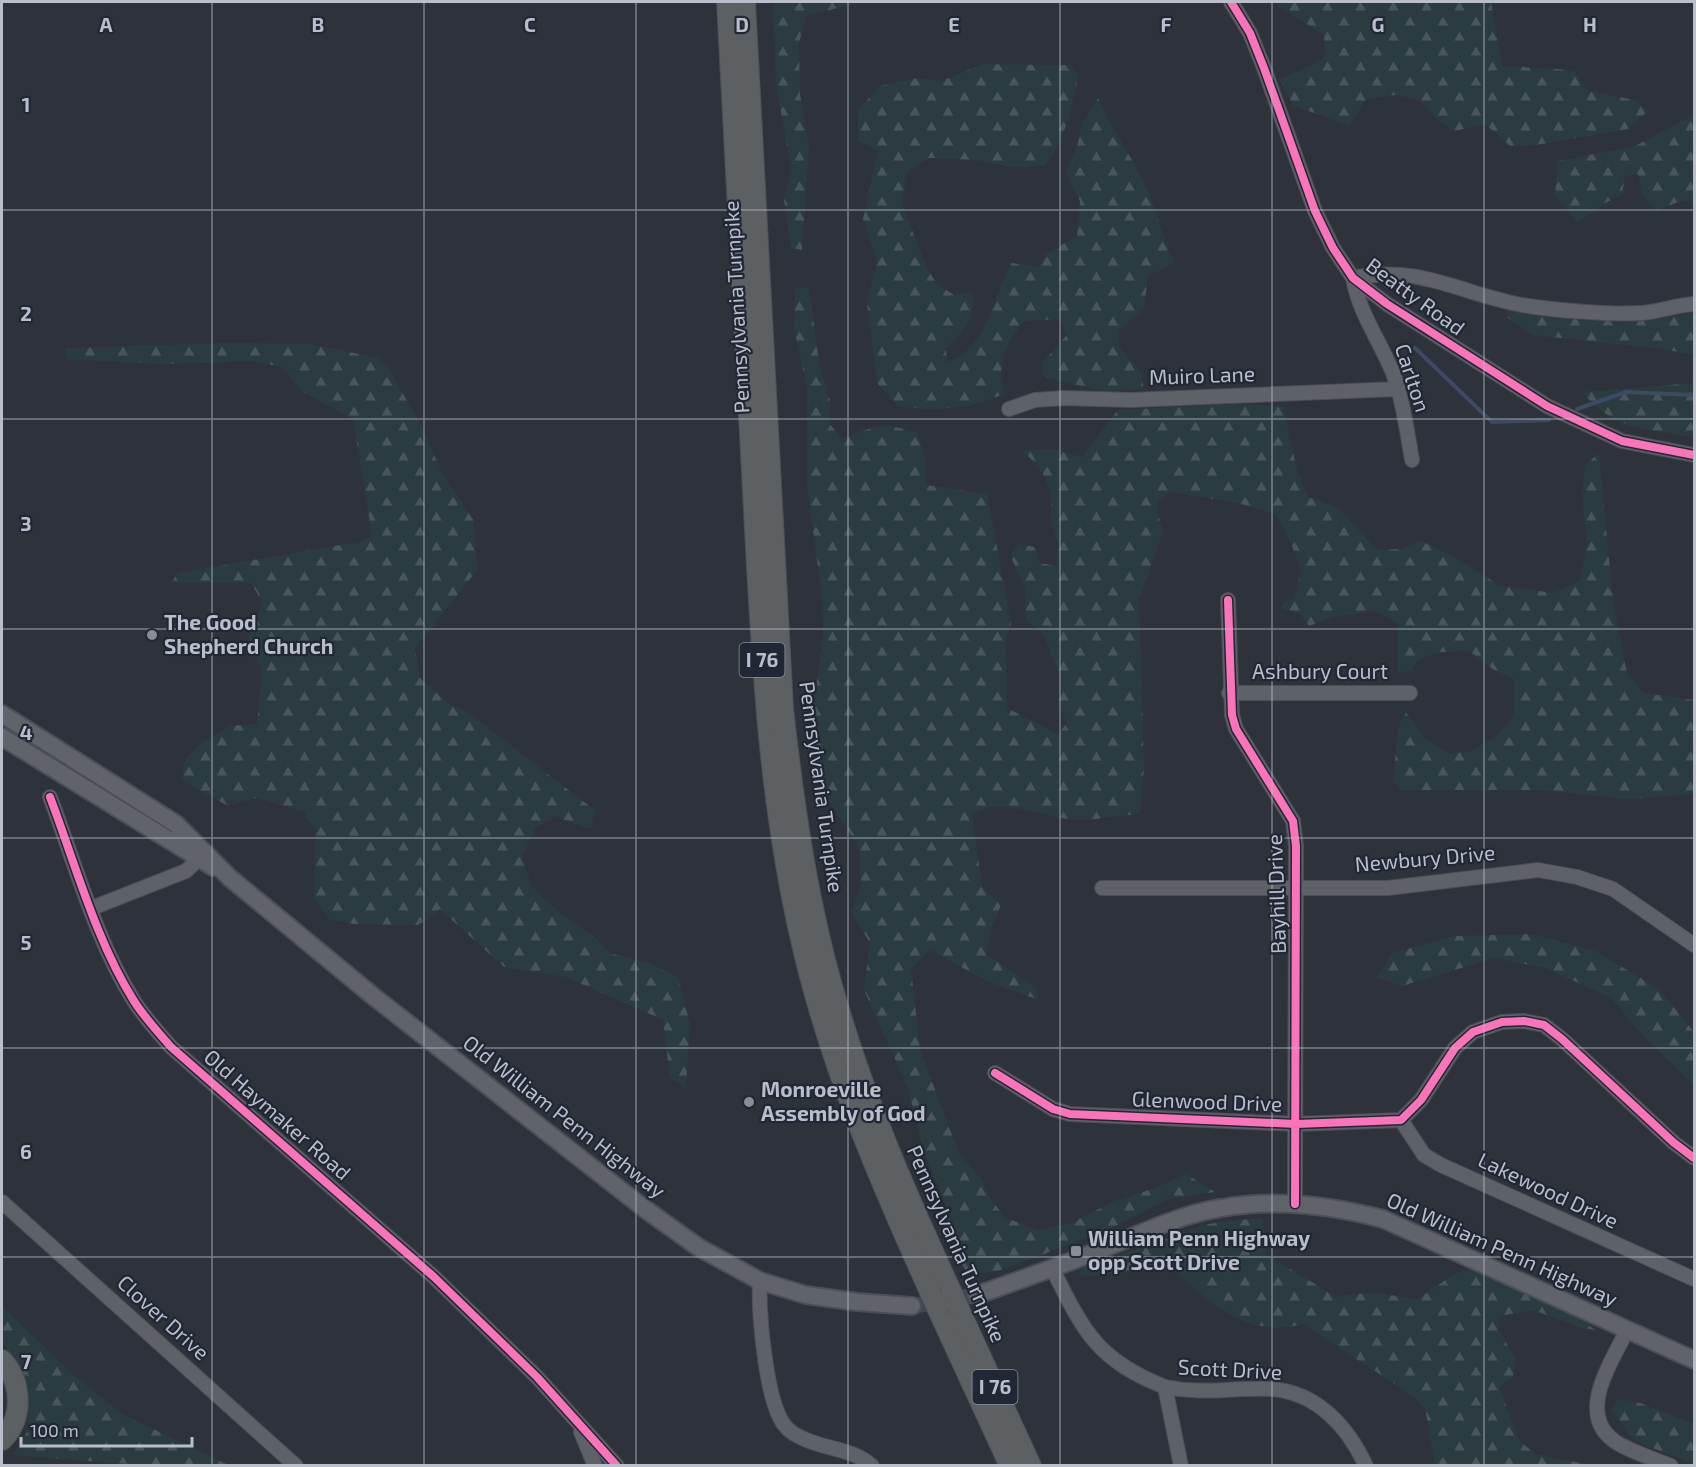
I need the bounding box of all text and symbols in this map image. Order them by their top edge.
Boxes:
text: A [99,12,113,36]
text: B [312,12,324,36]
text: C [524,12,536,36]
text: D [735,12,749,36]
text: E [948,12,960,36]
text: F [1160,12,1172,36]
text: G [1372,12,1384,36]
text: H [1583,12,1597,36]
text: 1 [22,92,30,116]
street label: Pennsylvania Turnpike [717,200,754,414]
street label: Beatty Road [1362,252,1470,340]
text: 2 [20,301,32,325]
street label: Carlton [1391,340,1436,415]
street label: Muiro Lane [1148,360,1255,389]
text: 3 [20,511,32,535]
place label: The Good Shepherd Church [164,609,333,658]
marker: The Good Shepherd Church [145,628,159,642]
road number: I 76 [740,643,784,677]
street label: Ashbury Court [1252,658,1388,683]
street label: Pennsylvania Turnpike [795,680,850,894]
text: 4 [20,720,33,744]
street label: Bayhill Drive [1261,834,1290,954]
street label: Newbury Drive [1354,839,1496,876]
text: 5 [20,930,32,954]
street label: Old William Penn Highway [459,1029,671,1203]
street label: Old Haymaker Road [200,1043,356,1184]
place label: Monroeville Assembly of God [761,1076,926,1126]
street label: Glenwood Drive [1131,1085,1283,1116]
marker: Monroeville Assembly of God [742,1095,756,1109]
text: 6 [20,1139,32,1163]
street label: Pennsylvania Turnpike [903,1141,1012,1346]
street label: Lakewood Drive [1475,1146,1623,1233]
street label: Old William Penn Highway [1383,1186,1622,1311]
place label: William Penn Highway opp Scott Drive [1088,1225,1310,1274]
marker: William Penn Highway opp Scott Drive [1069,1244,1083,1258]
street label: Clover Drive [113,1269,215,1365]
text: 7 [21,1349,32,1373]
street label: Scott Drive [1177,1353,1283,1384]
road number: I 76 [972,1370,1018,1404]
scale bar [21,1410,192,1448]
text: 100 m [30,1419,79,1441]

